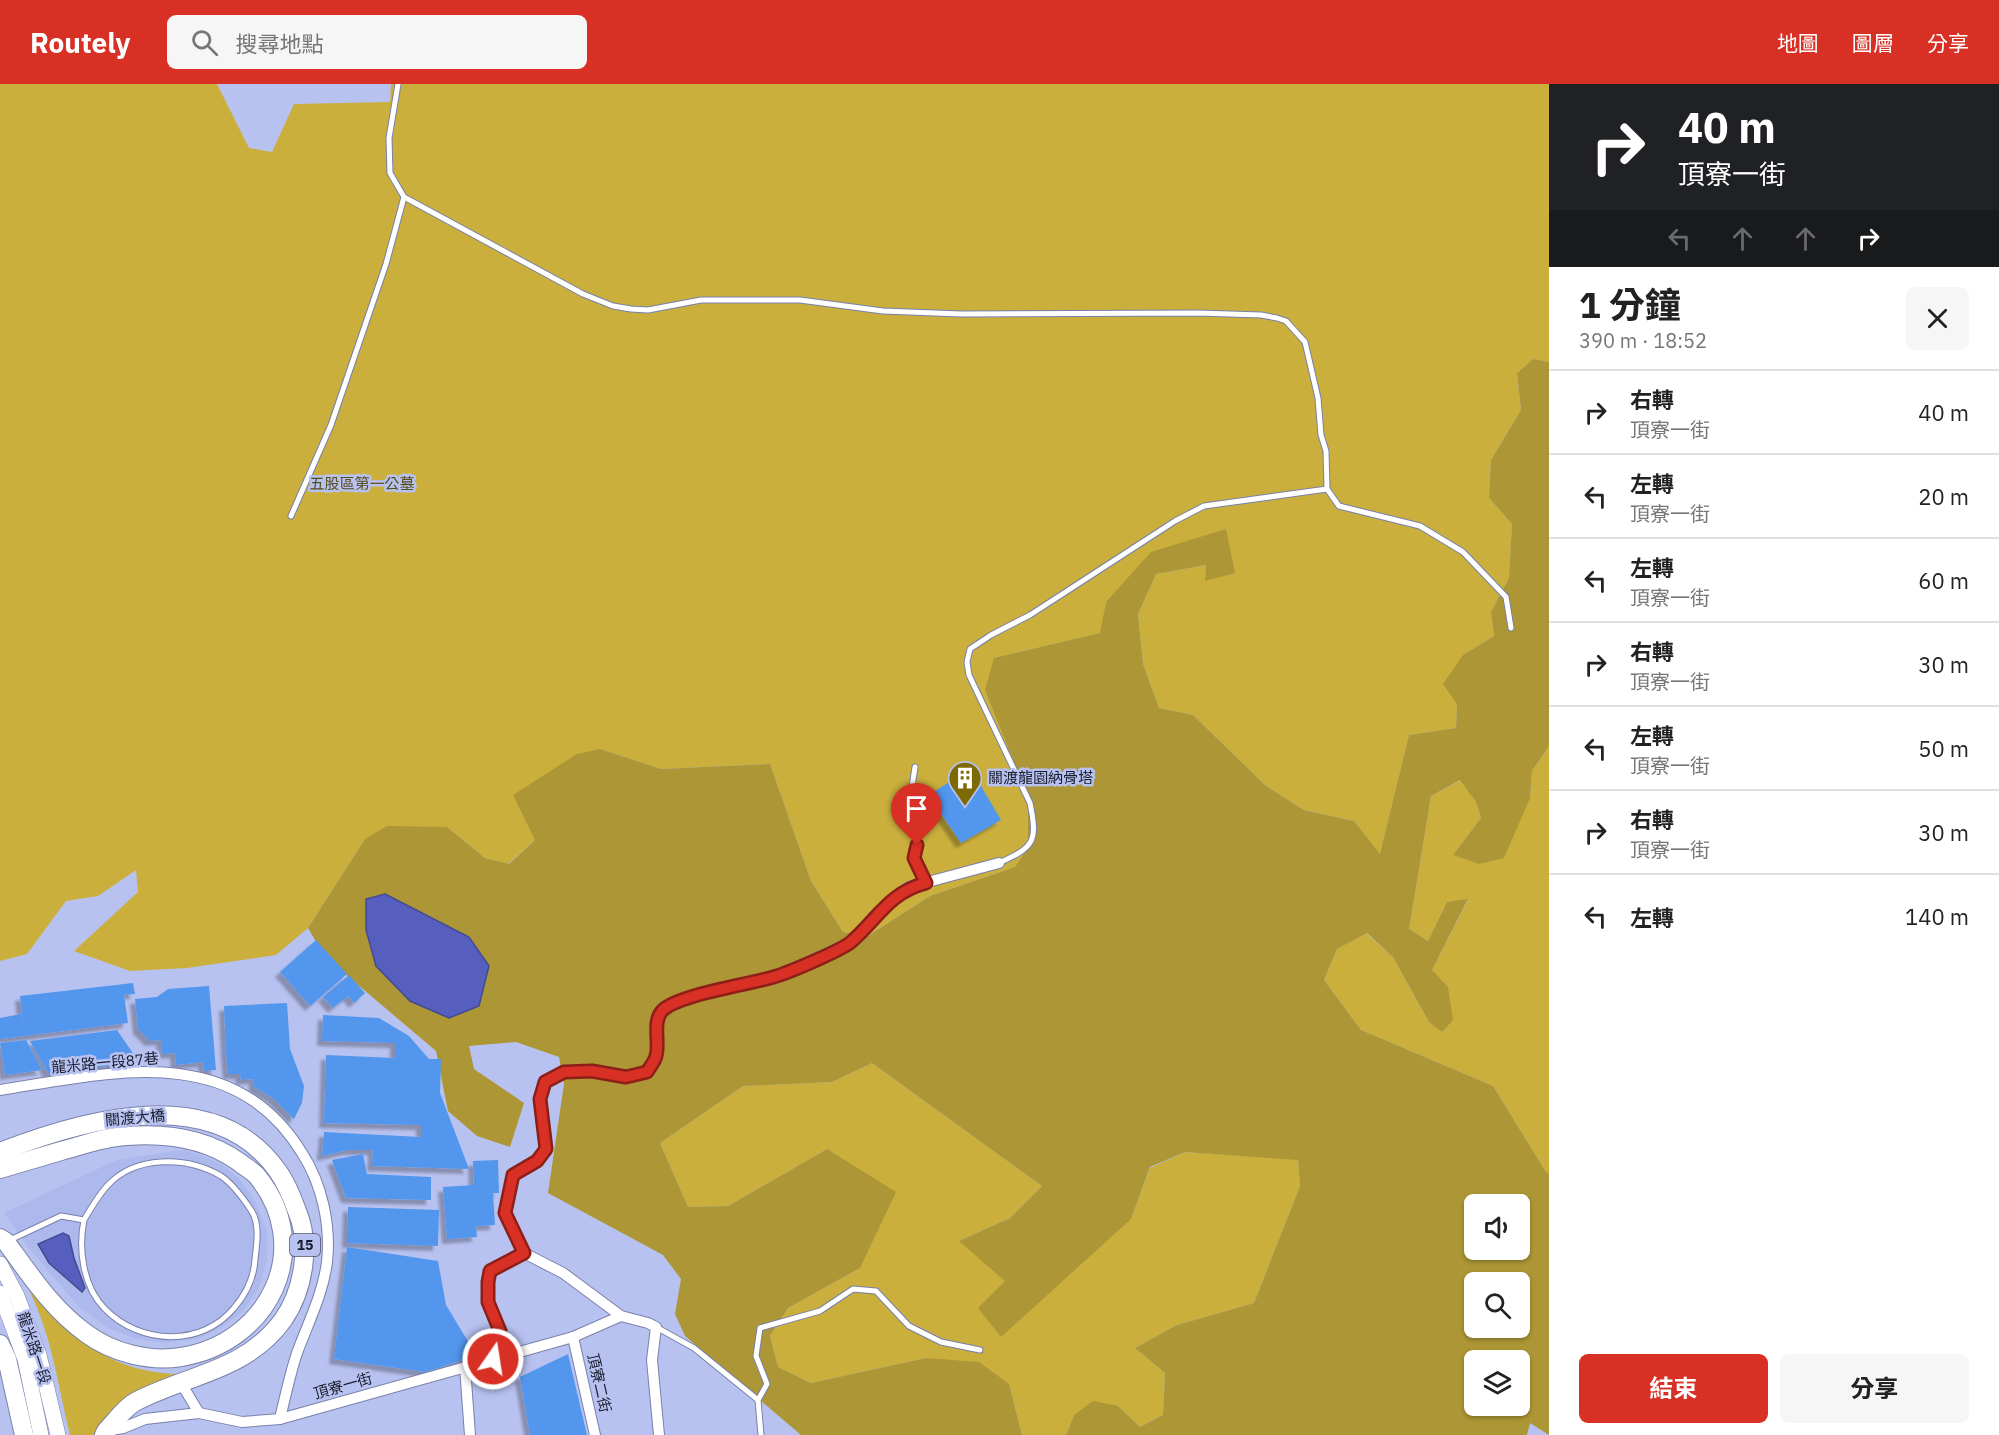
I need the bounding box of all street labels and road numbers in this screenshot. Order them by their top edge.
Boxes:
street label: 龍米路一段87巷 [50,1048,160,1077]
street label: 關渡大橋 [104,1105,166,1130]
road number: 15 [290,1234,320,1256]
street label: 龍米路一段 [14,1309,55,1386]
street label: 頂寮二街 [583,1352,615,1414]
street label: 頂寮一街 [311,1368,374,1403]

